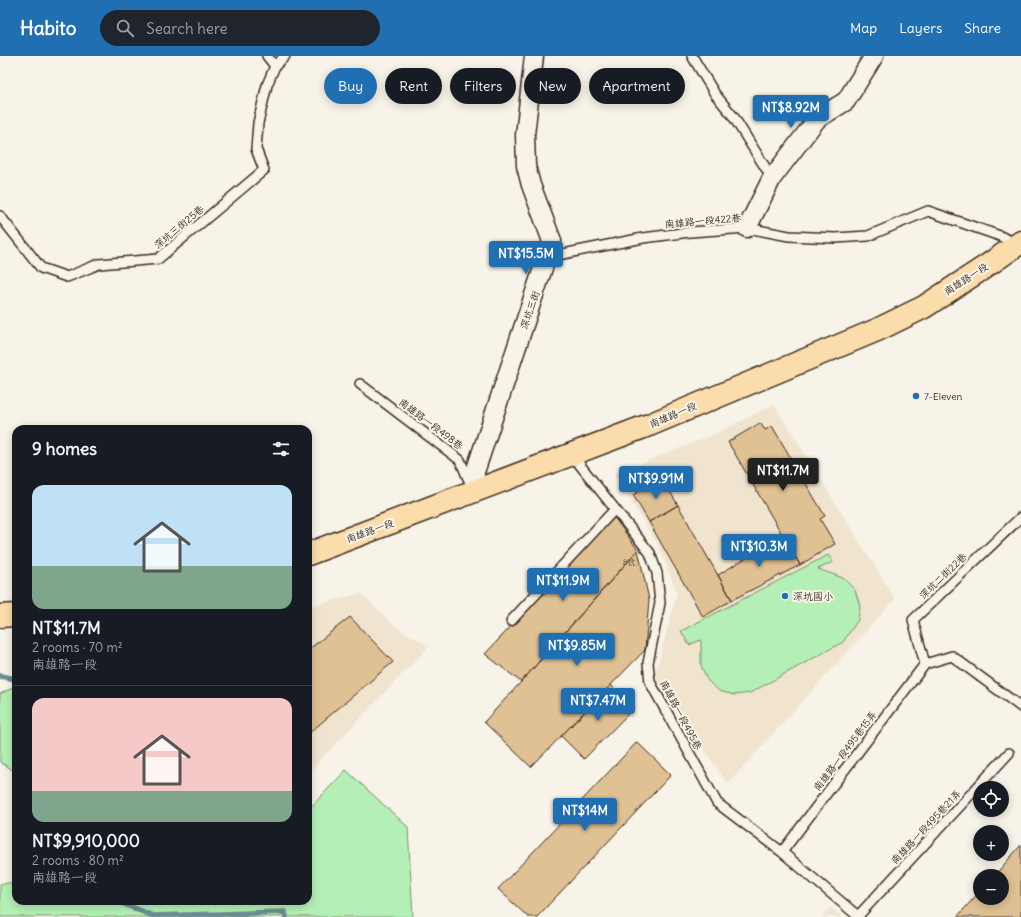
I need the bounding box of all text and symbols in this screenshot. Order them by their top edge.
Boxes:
search box [100,10,380,46]
text: Habito [20,16,76,40]
icon: search [114,17,136,39]
text: Search here [146,19,228,38]
text: Map [850,19,877,37]
text: Layers [899,19,942,37]
text: Share [964,19,1001,37]
chip: Buy [324,68,377,104]
chip: Rent [385,68,442,104]
chip: Filters [450,68,516,104]
chip: New [524,68,581,104]
chip: Apartment [589,68,685,104]
pin: NT$8.92M [750,95,832,129]
text: NT$8.92M [762,99,820,116]
street label: 深坑三街25巷 [151,202,207,252]
street label: 南雄路一段422巷 [664,211,743,231]
pin: NT$15.5M [485,241,567,275]
text: NT$15.5M [498,245,554,262]
street label: 南雄路一段 [941,260,991,298]
street label: 深坑三街 [517,289,543,331]
place label: 7-Eleven [924,390,963,403]
marker: 7-Eleven [911,391,921,401]
street label: 南雄路一段498巷 [396,396,467,453]
street label: 南雄路一段 [647,399,699,431]
text: 9 homes [32,438,97,460]
icon: filters [270,438,292,460]
pin: NT$11.7M [742,458,824,492]
text: NT$11.7M [757,462,809,479]
pin: NT$9.91M [615,466,697,500]
text: NT$9.91M [628,470,684,487]
icon: home [126,511,198,583]
street label: 南雄路一段 [344,516,396,546]
pin: NT$10.3M [718,534,800,568]
text: NT$10.3M [730,538,788,555]
street label: 深坑二街22巷 [917,549,970,602]
house number: 8號 [623,557,635,567]
pin: NT$11.9M [522,568,604,602]
text: NT$11.9M [536,572,590,589]
place label: 深坑國小 [793,590,833,603]
marker: 深坑國小 [780,591,790,601]
text: NT$11.7M [32,617,101,639]
pin: NT$9.85M [536,633,618,667]
text: NT$9.85M [548,637,606,654]
text: 2 rooms · 70 m² [32,639,123,656]
text: 南雄路一段 [32,656,97,673]
street label: 南雄路一段495巷 [657,678,705,753]
pin: NT$7.47M [557,688,639,722]
text: NT$7.47M [570,692,626,709]
street label: 南雄路一段495巷15弄 [811,708,879,794]
icon: home [126,724,198,796]
map controls [973,781,1009,905]
button: locate [973,781,1009,817]
street label: 南雄路一段495巷21弄 [888,787,964,867]
pin: NT$14M [552,798,618,832]
text: NT$14M [562,802,608,819]
button: + [973,825,1009,861]
text: NT$9,910,000 [32,830,140,852]
text: 2 rooms · 80 m² [32,852,124,869]
text: 南雄路一段 [32,869,97,886]
button: − [973,869,1009,905]

